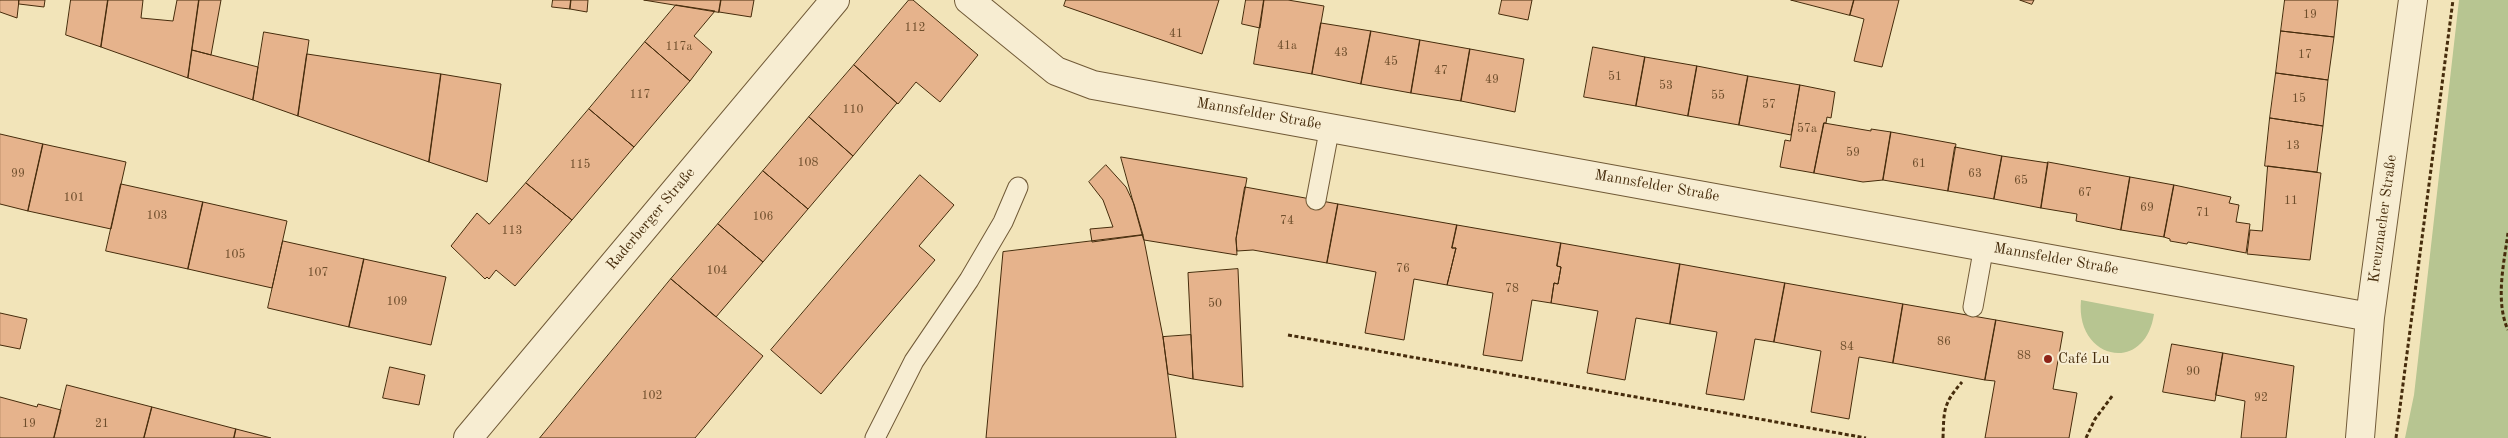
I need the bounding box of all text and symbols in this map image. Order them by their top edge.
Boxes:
house number: 19 [2303,8,2317,22]
house number: 112 [905,21,925,35]
house number: 41 [1169,27,1183,41]
house number: 41a [1277,39,1297,53]
house number: 117a [666,40,692,54]
house number: 43 [1334,46,1348,60]
house number: 17 [2298,48,2312,62]
house number: 45 [1384,55,1398,69]
house number: 47 [1434,64,1448,78]
house number: 51 [1608,70,1622,84]
house number: 49 [1485,73,1499,87]
house number: 53 [1659,79,1673,93]
house number: 117 [630,88,650,102]
house number: 55 [1711,89,1725,103]
house number: 15 [2292,92,2306,106]
street label: Mannsfelder Straße [1195,94,1323,134]
house number: 57 [1762,98,1776,112]
house number: 110 [843,103,863,117]
house number: 57a [1797,122,1817,136]
house number: 13 [2286,139,2300,153]
house number: 59 [1846,146,1860,160]
street label: Kreuznacher Straße [2365,154,2401,284]
house number: 108 [798,156,818,170]
house number: 61 [1912,157,1926,171]
house number: 115 [570,158,590,172]
street label: Raderberger Straße [603,164,699,274]
street label: Mannsfelder Straße [1593,166,1721,206]
house number: 99 [11,167,25,181]
house number: 63 [1968,167,1982,181]
house number: 65 [2014,174,2028,188]
house number: 67 [2078,186,2092,200]
house number: 101 [64,191,84,205]
house number: 11 [2284,194,2298,208]
house number: 69 [2140,201,2154,215]
house number: 71 [2196,206,2210,220]
house number: 103 [147,209,167,223]
house number: 106 [753,210,773,224]
house number: 74 [1280,214,1294,228]
house number: 113 [502,224,522,238]
street label: Mannsfelder Straße [1992,239,2120,279]
house number: 105 [225,248,245,262]
house number: 76 [1396,262,1410,276]
house number: 104 [707,264,727,278]
house number: 107 [308,266,328,280]
house number: 78 [1505,282,1519,296]
house number: 109 [387,295,407,309]
house number: 50 [1208,297,1222,311]
house number: 86 [1937,335,1951,349]
house number: 84 [1840,340,1854,354]
house number: 88 [2017,349,2031,363]
place label: Café Lu [2058,350,2110,368]
marker: Café Lu [2042,353,2054,365]
house number: 90 [2186,365,2200,379]
house number: 102 [642,389,662,403]
house number: 92 [2254,391,2268,405]
house number: 19 [22,417,36,431]
house number: 21 [95,417,109,431]

